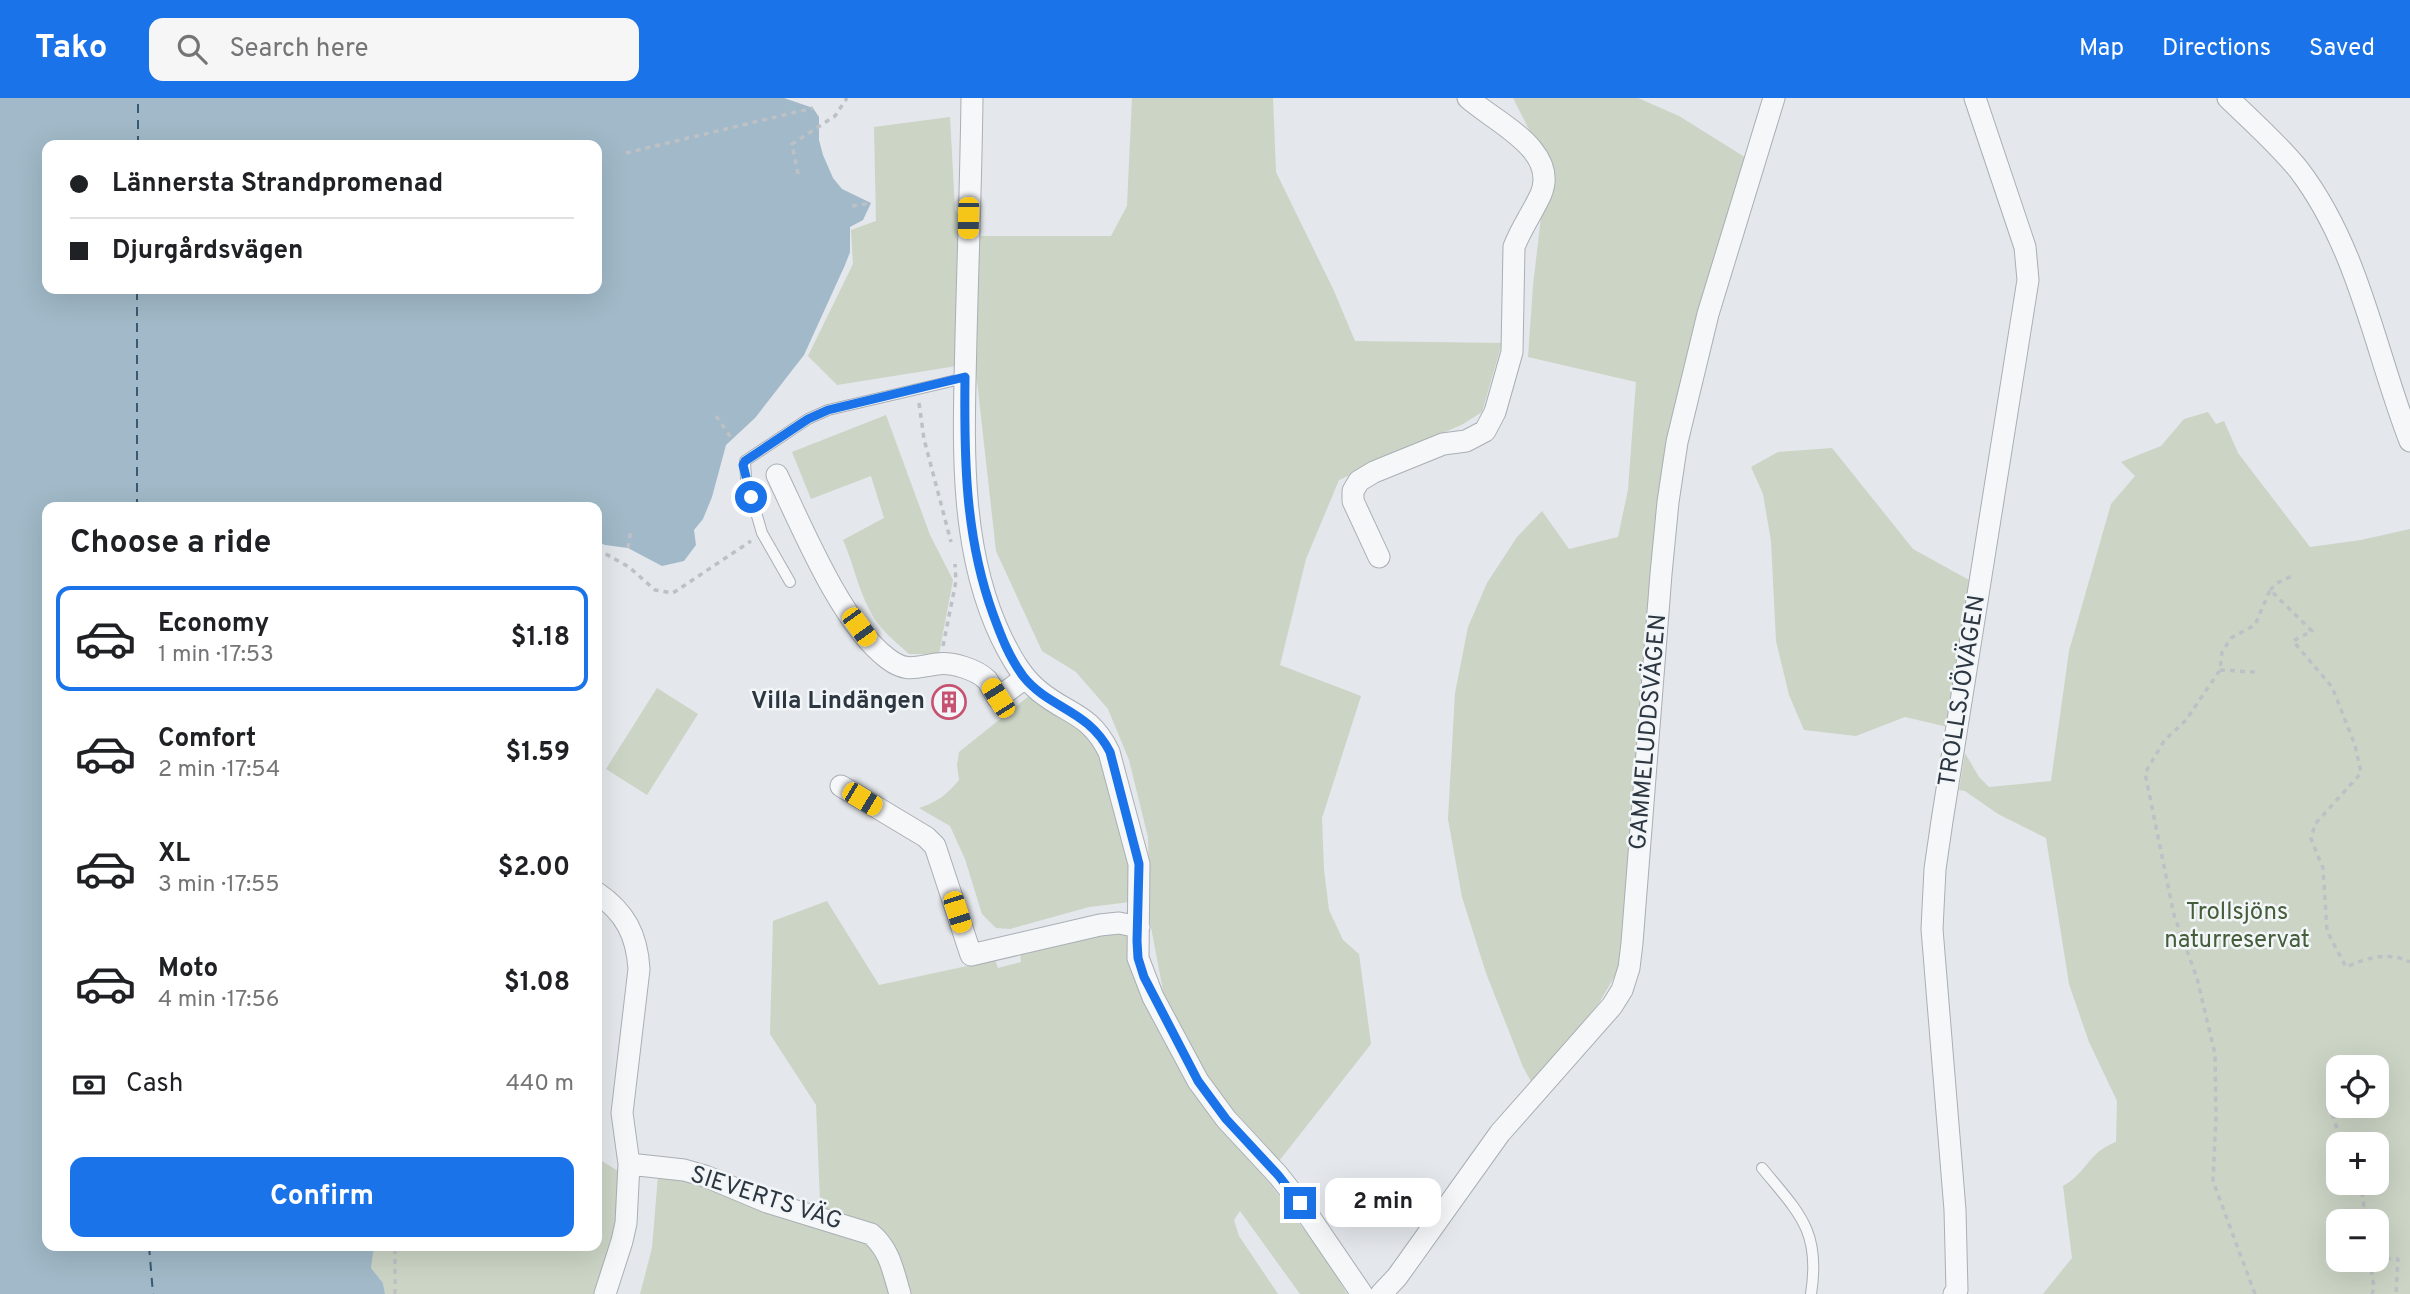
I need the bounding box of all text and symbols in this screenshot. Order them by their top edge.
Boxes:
search box [149,18,639,81]
text: Tako [35,28,107,70]
icon: search [173,30,211,68]
text: Search here [229,33,368,66]
text: Map [2079,34,2124,64]
text: Directions [2162,34,2271,64]
text: Saved [2309,34,2375,64]
text: Lännersta Strandpromenad [112,168,443,201]
car [958,197,979,239]
text: Djurgårdsvägen [112,235,304,268]
route start [735,481,767,513]
text: Choose a ride [70,524,271,564]
street label: TROLLSJÖVÄGEN [1931,593,1993,789]
car [839,604,880,650]
icon: car [74,607,137,670]
text: Economy [158,608,269,641]
street label: GAMMELUDDSVÄGEN [1623,613,1674,851]
text: $1.18 [511,622,570,655]
text: 1 min · 17:53 [158,641,274,670]
car [978,675,1019,721]
building icon: Villa Lindängen [930,683,968,721]
place label: Villa Lindängen [751,687,925,717]
icon: car [74,722,137,785]
text: Comfort [158,723,256,756]
text: $1.59 [506,737,570,770]
text: 2 min · 17:54 [158,756,280,785]
car [839,779,886,819]
icon: car [74,837,137,900]
text: XL [158,838,190,871]
text: $2.00 [498,852,570,885]
text: 3 min · 17:55 [158,871,280,900]
car [941,889,974,935]
park label: Trollsjöns naturreservat [2164,898,2310,956]
icon: car [74,952,137,1015]
text: Moto [158,953,218,986]
text: $1.08 [504,967,570,1000]
text: 4 min · 17:56 [158,986,280,1015]
map controls [2326,1055,2389,1272]
button: locate [2326,1055,2389,1118]
icon: cash [70,1066,108,1104]
text: Cash [126,1068,183,1101]
text: 440 m [506,1070,574,1099]
button: + [2326,1132,2389,1195]
button: Confirm [70,1157,574,1237]
street label: SIEVERTS VÄG [686,1159,846,1238]
callout: 2 min [1324,1178,1440,1228]
route end [1284,1187,1316,1219]
text: 2 min [1353,1188,1413,1217]
button: − [2326,1209,2389,1272]

